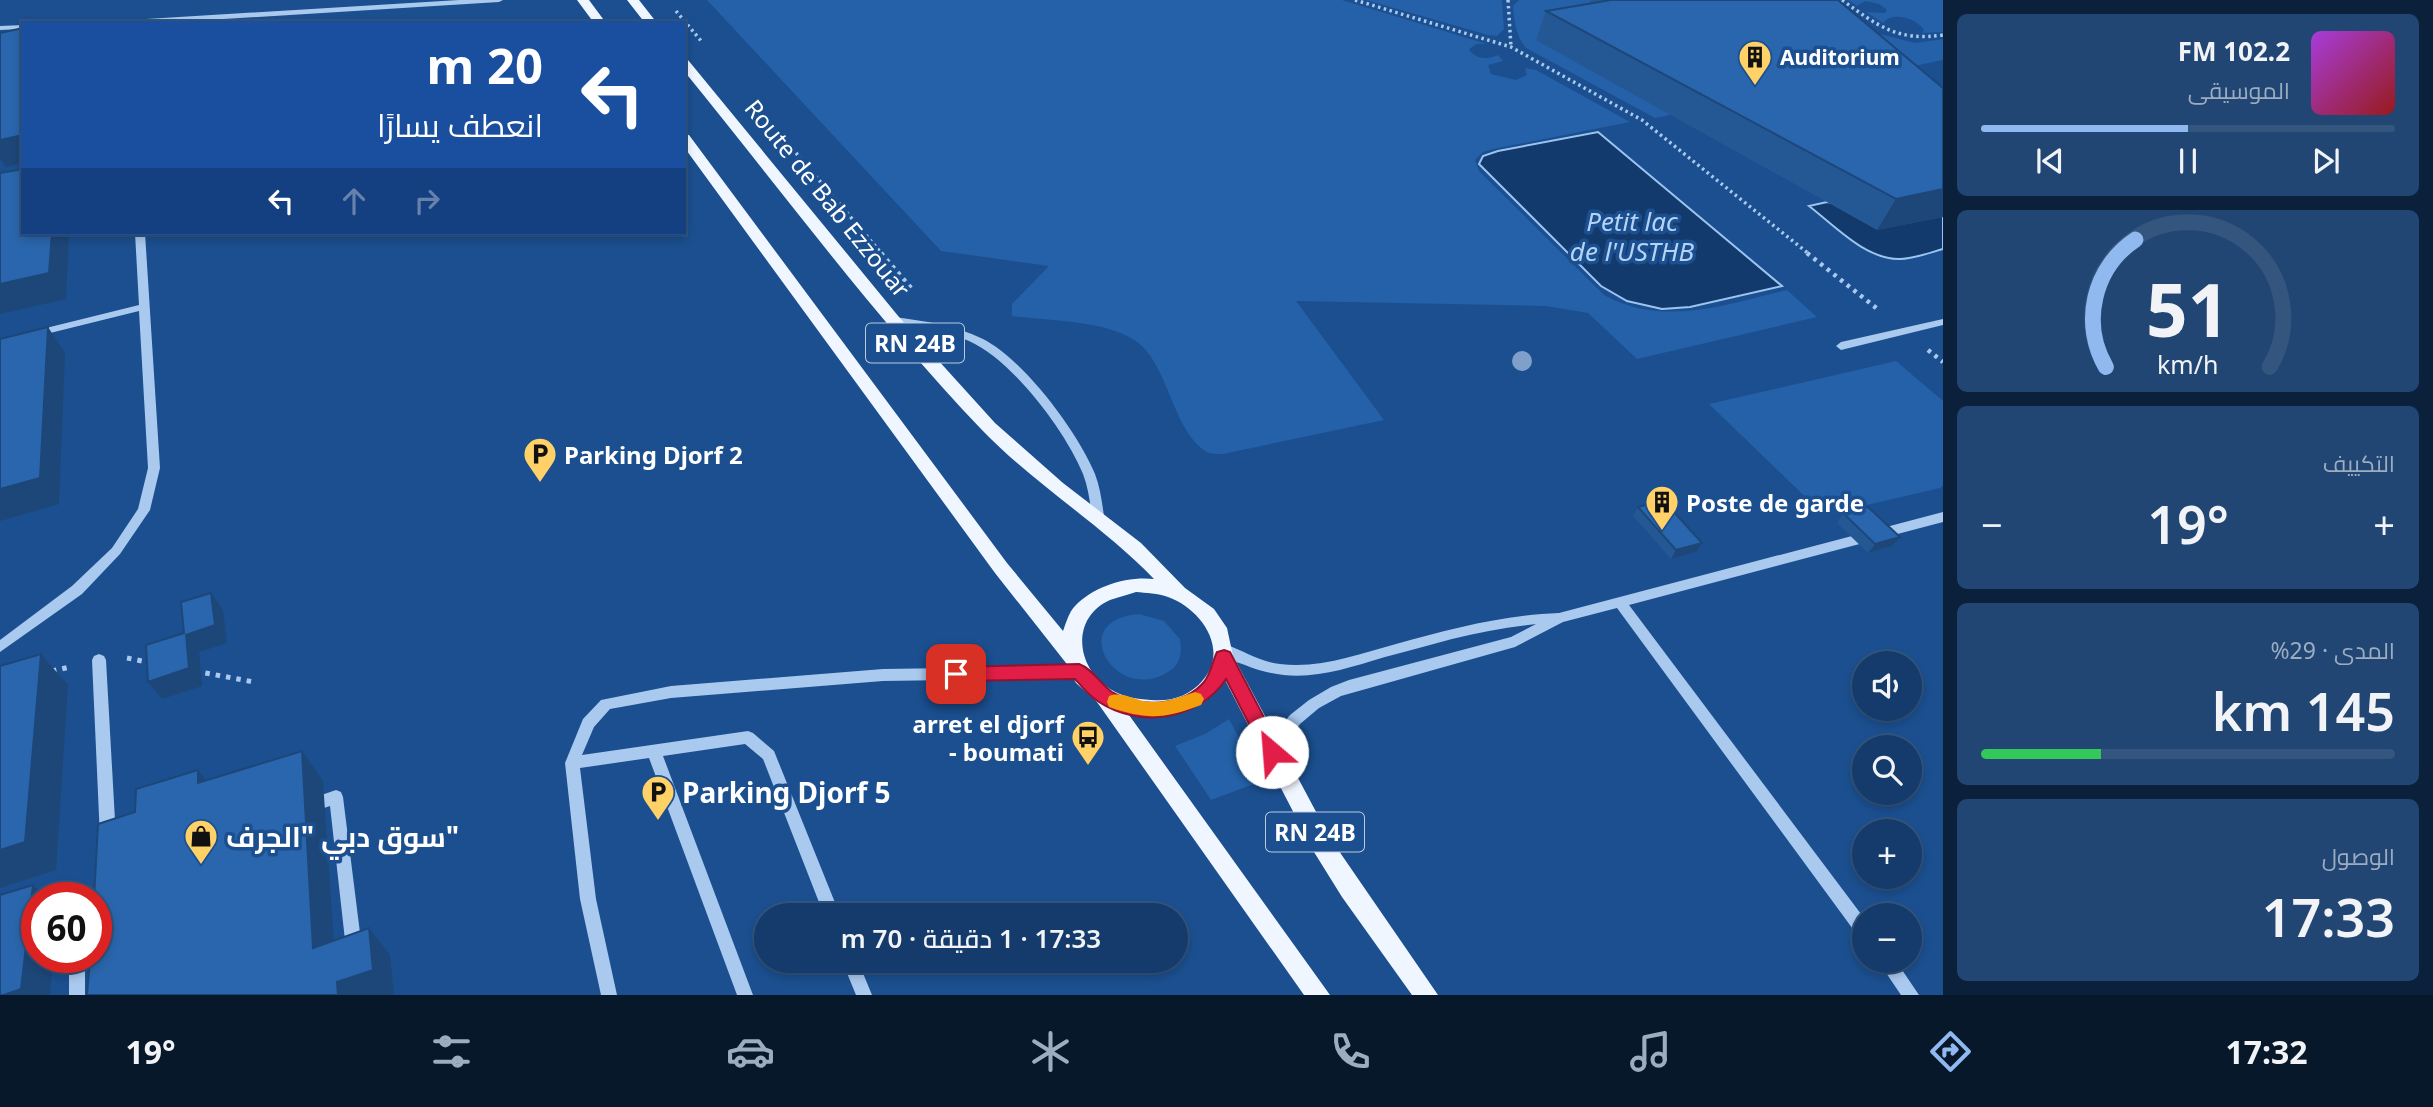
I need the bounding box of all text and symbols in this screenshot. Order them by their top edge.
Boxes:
text: 20 m [426,32,543,98]
text: 102.2 FM [2178,33,2290,69]
building icon: Auditorium [1736,38,1774,87]
place label: Auditorium [1780,43,1900,71]
icon: left [567,49,658,140]
text: الموسيقى [2188,74,2290,106]
street label: Route de Bab Ezzouar [738,92,918,304]
text: انعطف يسارًا [377,103,543,146]
icon: previous [2031,142,2069,180]
icon: pause [2169,142,2207,180]
icon: next [2307,142,2345,180]
icon: left [262,182,300,220]
icon: ahead [335,182,373,220]
icon: right [408,182,446,220]
water label: Petit lac de l'USTHB [1570,203,1695,269]
text: 51 [2146,260,2230,359]
road number: RN 24B [866,324,964,362]
text: km/h [2157,347,2219,381]
parking icon: Parking Djorf 2 [521,435,559,484]
place label: Parking Djorf 2 [564,438,743,471]
text: التكييف [2323,447,2395,479]
building icon: Poste de garde [1643,483,1681,532]
place label: Poste de garde [1686,486,1864,519]
text: 19° [2147,488,2229,559]
text: − [1981,498,2003,550]
text: + [2373,498,2395,550]
text: المدى · 29% [2270,634,2395,666]
pin [926,644,986,704]
map controls [1852,651,1922,973]
button: sound [1852,651,1922,721]
icon: arrive [937,655,975,693]
text: 145 km [2212,675,2395,746]
place label: arret el djorf - boumati [913,707,1066,768]
position arrow [1235,715,1309,789]
bus stop icon: arret el djorf - boumati [1069,718,1107,767]
button: search [1852,735,1922,805]
parking icon: Parking Djorf 5 [639,773,677,822]
place label: Parking Djorf 5 [682,773,891,811]
road number: RN 24B [1266,812,1364,852]
shop icon: سوق دبي "الجرف" [182,817,220,866]
place label: سوق دبي "الجرف" [226,817,459,860]
button: + [1852,819,1922,889]
text: الوصول [2322,840,2395,872]
text: 17:33 [2262,881,2395,952]
speed limit sign: 60 [21,882,112,973]
button: − [1852,903,1922,973]
text: 17:33 · 1 دقيقة · 70 m [841,920,1101,956]
icon: filters [427,1027,476,1076]
icon: car [726,1027,775,1076]
icon: climate [1026,1027,1075,1076]
icon: phone [1326,1027,1375,1076]
icon: music [1626,1027,1675,1076]
icon: directions [1926,1027,1975,1076]
text: 19° [126,1030,176,1073]
text: 17:32 [2225,1030,2308,1073]

